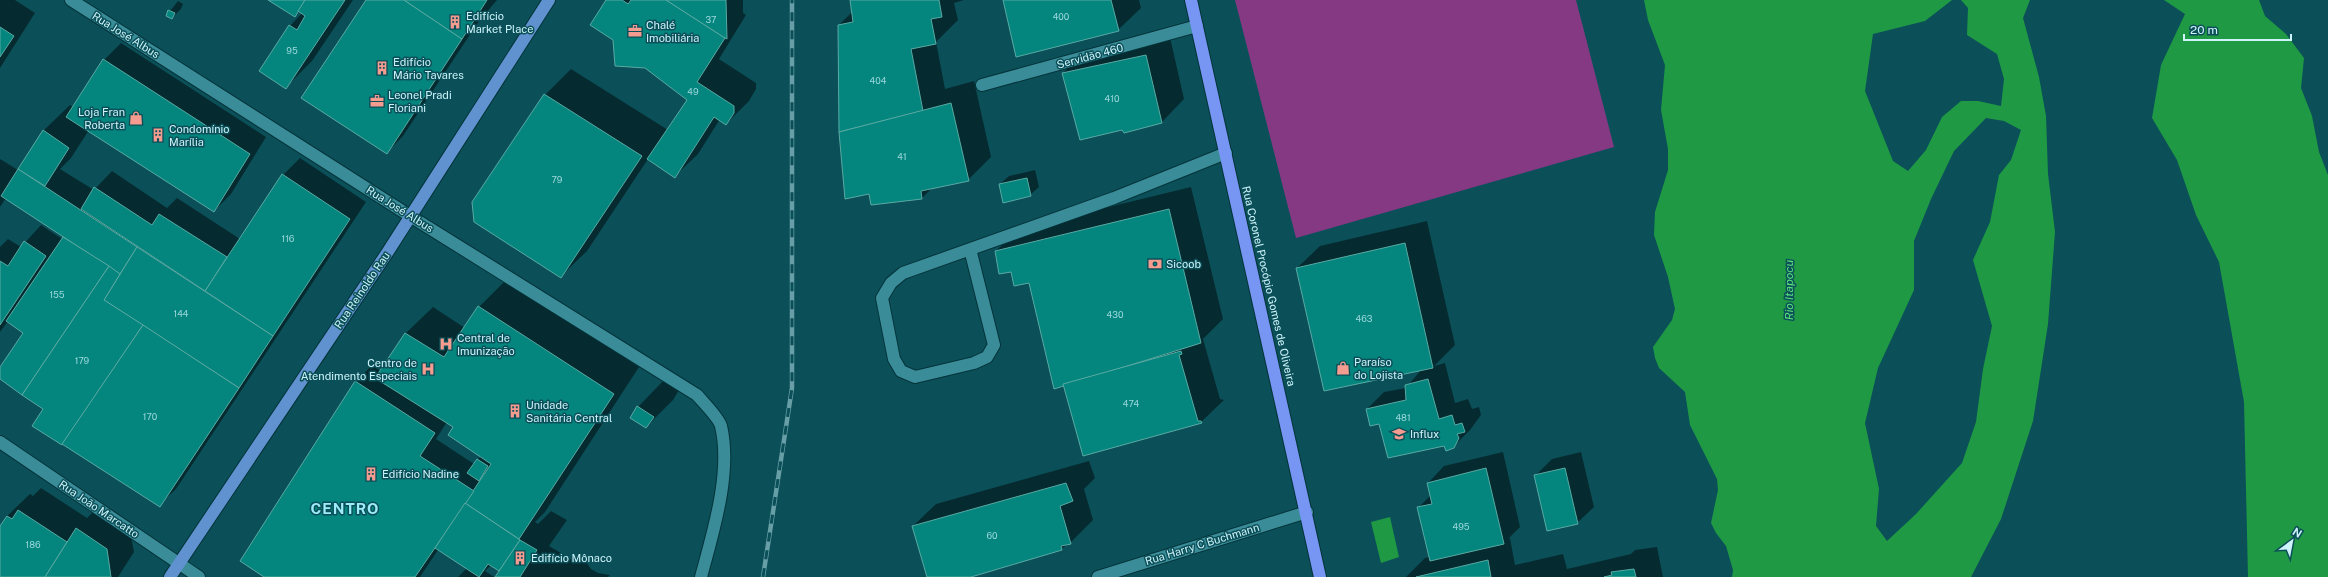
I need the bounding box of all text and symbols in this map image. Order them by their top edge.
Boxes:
street label: Rua José Albus [90,10,162,61]
place label: Edifício Market Place [466,10,533,35]
house number: 400 [1053,11,1070,22]
building icon: Edifício Market Place [447,14,463,30]
house number: 37 [706,14,716,25]
scale bar [2184,16,2291,42]
place label: Chalé Imobiliária [646,19,699,44]
office icon: Chalé Imobiliária [627,23,643,39]
text: 20 m [2190,23,2218,37]
street label: Servidão 460 [1055,41,1125,71]
house number: 95 [286,45,298,56]
place label: Edifício Mário Tavares [393,56,464,81]
building icon: Edifício Mário Tavares [374,60,390,76]
house number: 404 [870,75,887,86]
house number: 49 [687,86,699,97]
place label: Leonel Pradi Floriani [388,89,452,114]
office icon: Leonel Pradi Floriani [369,93,385,109]
house number: 410 [1105,93,1120,104]
place label: Loja Fran Roberta [78,106,125,131]
shop icon: Loja Fran Roberta [128,110,144,126]
place label: Condomínio Marília [169,123,229,148]
building icon: Condomínio Marília [150,127,166,143]
house number: 41 [897,151,907,162]
house number: 79 [552,174,563,185]
street label: Rua José Albus [364,184,436,235]
street label: Rua Coronel Procópio Gomes de Oliveira [1240,185,1298,387]
house number: 116 [282,233,295,244]
street label: Rua Reinoldo Rau [332,250,392,330]
bank icon: Sicoob [1147,256,1163,272]
place label: Sicoob [1166,258,1201,270]
water label: Rio Itapocu [1782,259,1796,320]
house number: 155 [49,289,65,300]
house number: 144 [174,308,189,319]
house number: 430 [1107,309,1124,320]
house number: 463 [1356,313,1373,324]
place label: Central de Imunização [457,332,515,358]
hospital icon: Central de Imunização [438,336,454,352]
house number: 179 [75,355,90,366]
place label: Paraíso do Lojista [1354,356,1403,381]
place label: Centro de Atendimento Especiais [301,357,417,382]
shop icon: Paraíso do Lojista [1335,360,1351,376]
hospital icon: Centro de Atendimento Especiais [420,361,436,377]
house number: 474 [1123,398,1140,409]
place label: Unidade Sanitária Central [526,399,612,424]
building icon: Unidade Sanitária Central [507,403,523,419]
house number: 170 [143,411,158,422]
house number: 481 [1395,412,1411,423]
school or university icon: Influx [1391,426,1407,442]
place label: Influx [1410,428,1439,440]
building icon: Edifício Nadine [363,466,379,482]
place label: Edifício Nadine [382,468,459,480]
street label: Rua João Marcatto [57,478,141,540]
district label: CENTRO [311,500,379,517]
street label: Rua Harry C Buchmann [1143,521,1261,567]
house number: 495 [1452,521,1470,532]
north arrow [2272,521,2312,561]
text: N [2290,525,2304,540]
house number: 60 [986,530,998,541]
house number: 186 [25,539,41,550]
building icon: Edifício Mônaco [512,550,528,566]
place label: Edifício Mônaco [531,552,612,564]

